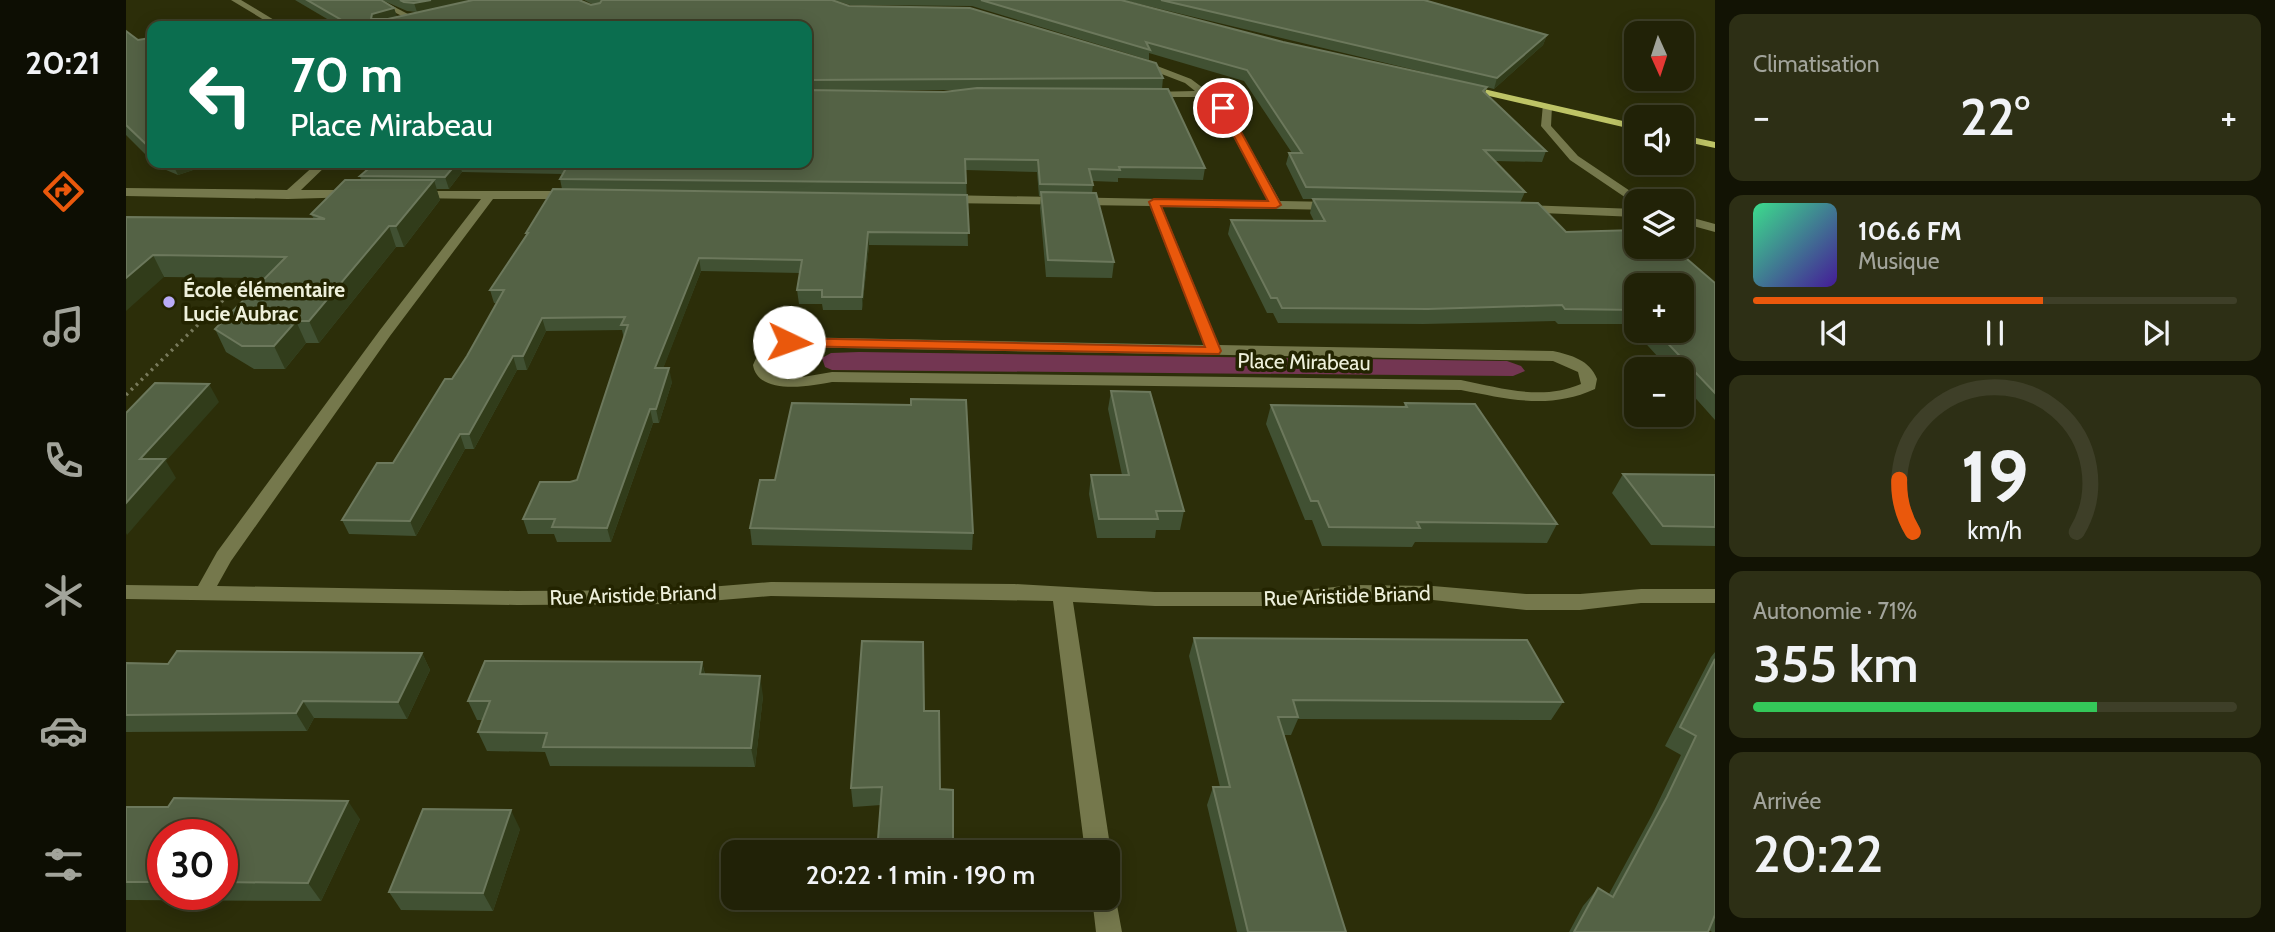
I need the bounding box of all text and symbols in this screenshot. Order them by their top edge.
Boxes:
north arrow [1624,21,1694,91]
map controls [1624,21,1694,427]
text: 20:21 [25,43,101,82]
text: 70 m [290,45,403,104]
icon: left [175,49,266,140]
text: Climatisation [1753,50,1880,78]
pin [1193,78,1253,138]
text: 22° [1960,85,2030,148]
icon: arrive [1204,89,1242,127]
text: − [1753,93,1770,140]
text: + [2220,93,2237,140]
text: Place Mirabeau [290,105,493,144]
button: sound [1624,105,1694,175]
icon: directions [39,167,88,216]
button: layers [1624,189,1694,259]
text: 106.6 FM [1858,215,1962,247]
text: Musique [1858,247,1940,275]
button: + [1624,273,1694,343]
place label: École élémentaire Lucie Aubrac [183,277,345,326]
marker: École élémentaire Lucie Aubrac [161,294,177,310]
icon: music [39,302,88,351]
position arrow [752,305,826,379]
icon: previous [1815,314,1853,352]
icon: pause [1976,314,2014,352]
icon: next [2137,314,2175,352]
street label: Place Mirabeau [1237,348,1371,375]
button: − [1624,357,1694,427]
text: 19 [1961,432,2029,520]
icon: phone [39,436,88,485]
text: km/h [1968,515,2022,545]
icon: climate [39,571,88,620]
street label: Rue Aristide Briand [549,579,717,610]
street label: Rue Aristide Briand [1263,580,1431,611]
text: Autonomie · 71% [1753,597,1917,625]
text: 355 km [1753,632,1919,695]
icon: car [39,706,88,755]
text: Arrivée [1753,787,1821,815]
speed limit sign: 30 [147,819,238,910]
text: 20:22 [1753,822,1883,885]
icon: filters [39,840,88,889]
text: 20:22 · 1 min · 190 m [806,859,1035,891]

